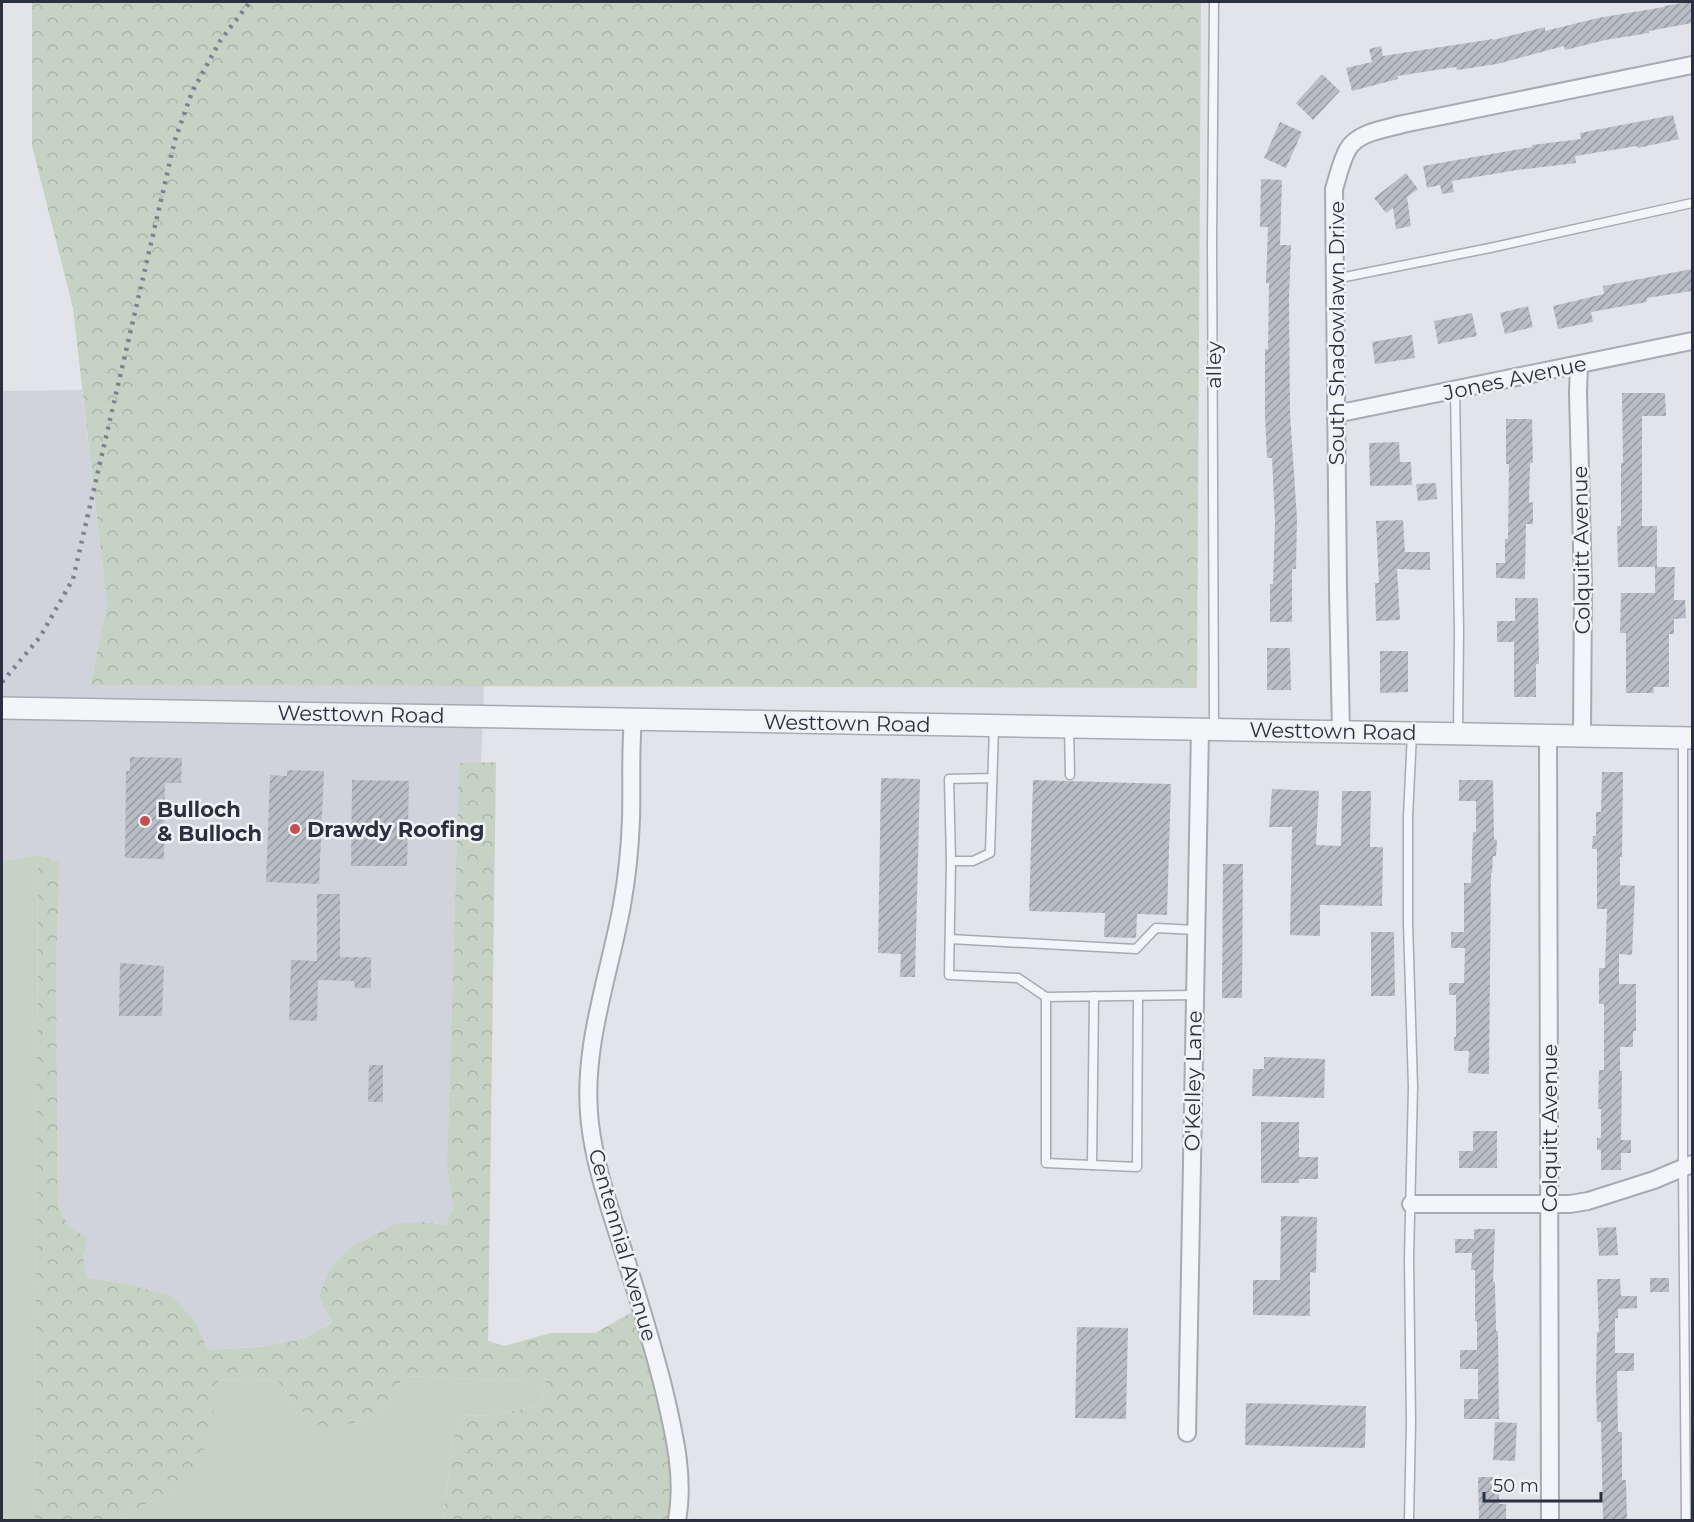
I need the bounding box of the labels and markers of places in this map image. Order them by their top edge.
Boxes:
place label: Bulloch & Bulloch [157,797,262,846]
marker: Bulloch & Bulloch [138,814,152,828]
place label: Drawdy Roofing [307,817,484,842]
marker: Drawdy Roofing [288,822,302,836]

